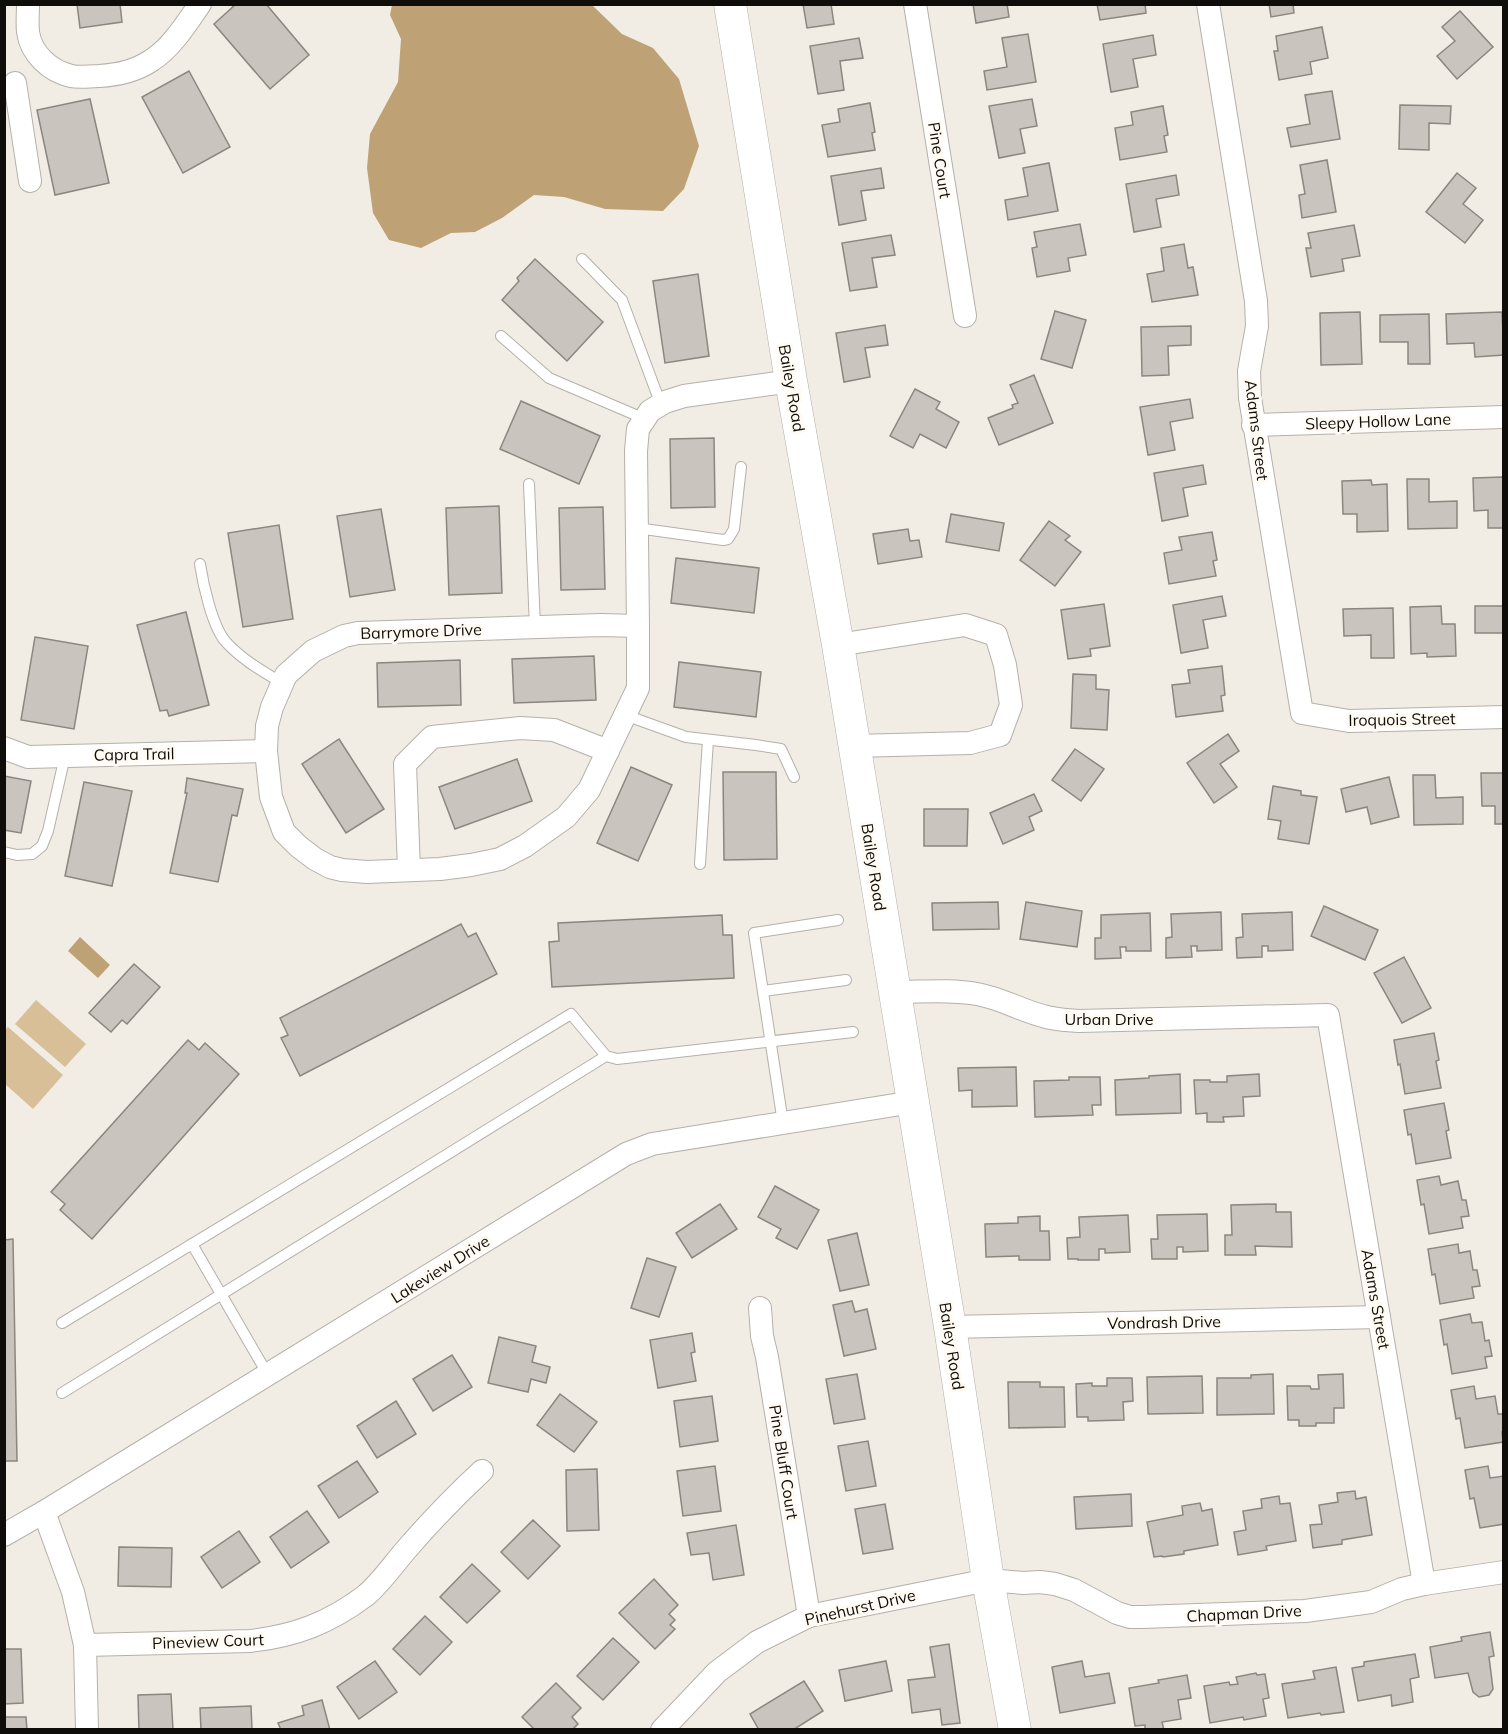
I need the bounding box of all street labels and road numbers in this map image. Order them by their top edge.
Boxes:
street label: Pine Court [924,120,956,200]
street label: Bailey Road [774,343,810,433]
street label: Adams Street [1241,379,1273,482]
street label: Sleepy Hollow Lane [1305,408,1451,434]
street label: Barrymore Drive [360,619,482,643]
street label: Iroquois Street [1348,708,1456,730]
street label: Capra Trail [93,743,175,765]
street label: Bailey Road [857,822,891,912]
street label: Urban Drive [1065,1009,1153,1029]
street label: Lakeview Drive [387,1231,493,1307]
street label: Adams Street [1357,1247,1395,1351]
street label: Bailey Road [935,1301,969,1391]
street label: Vondrash Drive [1107,1311,1221,1333]
street label: Pine Bluff Court [765,1403,803,1521]
street label: Pinehurst Drive [803,1585,917,1629]
street label: Chapman Drive [1186,1600,1302,1626]
street label: Pineview Court [152,1629,265,1653]

